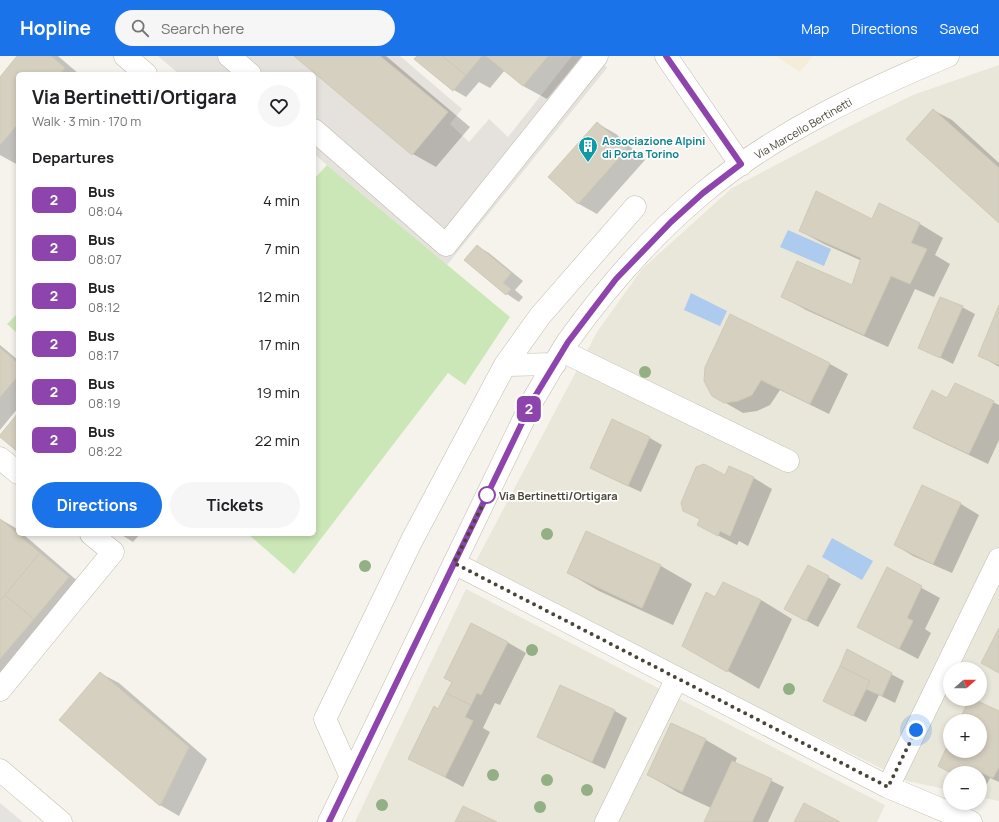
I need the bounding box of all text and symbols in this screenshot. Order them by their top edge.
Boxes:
search box [115,10,395,46]
text: Hopline [20,15,91,41]
icon: search [129,17,151,39]
text: Search here [161,18,244,39]
text: Map [801,19,829,38]
text: Directions [851,19,918,38]
text: Saved [940,19,979,38]
text: Via Bertinetti/Ortigara [32,84,237,110]
button: heart [258,85,300,127]
street label: Via Marcello Bertinetti [751,94,855,162]
text: Walk · 3 min · 170 m [32,112,141,130]
place label: Associazione Alpini di Porta Torino [602,133,705,161]
building icon: Associazione Alpini di Porta Torino [577,135,599,163]
text: Departures [32,147,114,168]
text: Bus [88,181,115,202]
text: 2 [50,190,58,209]
text: 4 min [263,190,300,211]
text: 08:04 [88,202,123,220]
text: Bus [88,229,115,250]
text: 2 [50,238,58,257]
text: 7 min [264,238,300,259]
text: 08:07 [88,250,122,268]
text: Bus [88,277,115,298]
text: 2 [50,286,58,305]
text: 12 min [257,286,300,307]
text: 08:12 [88,298,120,316]
text: Bus [88,325,115,346]
text: 2 [50,334,58,353]
text: 17 min [258,334,300,355]
text: 08:17 [88,346,119,364]
text: Bus [88,373,115,394]
text: 2 [50,382,58,401]
text: 19 min [257,382,300,403]
text: 08:19 [88,394,121,412]
line badge: 2 [516,396,542,422]
text: 2 [525,399,533,418]
text: Bus [88,421,115,442]
text: 2 [50,430,58,449]
text: 22 min [255,430,300,451]
text: 08:22 [88,442,122,460]
button: Directions [32,482,162,528]
button: Tickets [170,482,300,528]
marker: Via Bertinetti/Ortigara [478,486,496,504]
place label: Via Bertinetti/Ortigara [499,488,618,503]
north arrow [943,662,987,706]
map controls [943,662,987,810]
button: + [943,714,987,758]
your location [906,720,926,740]
button: − [943,766,987,810]

